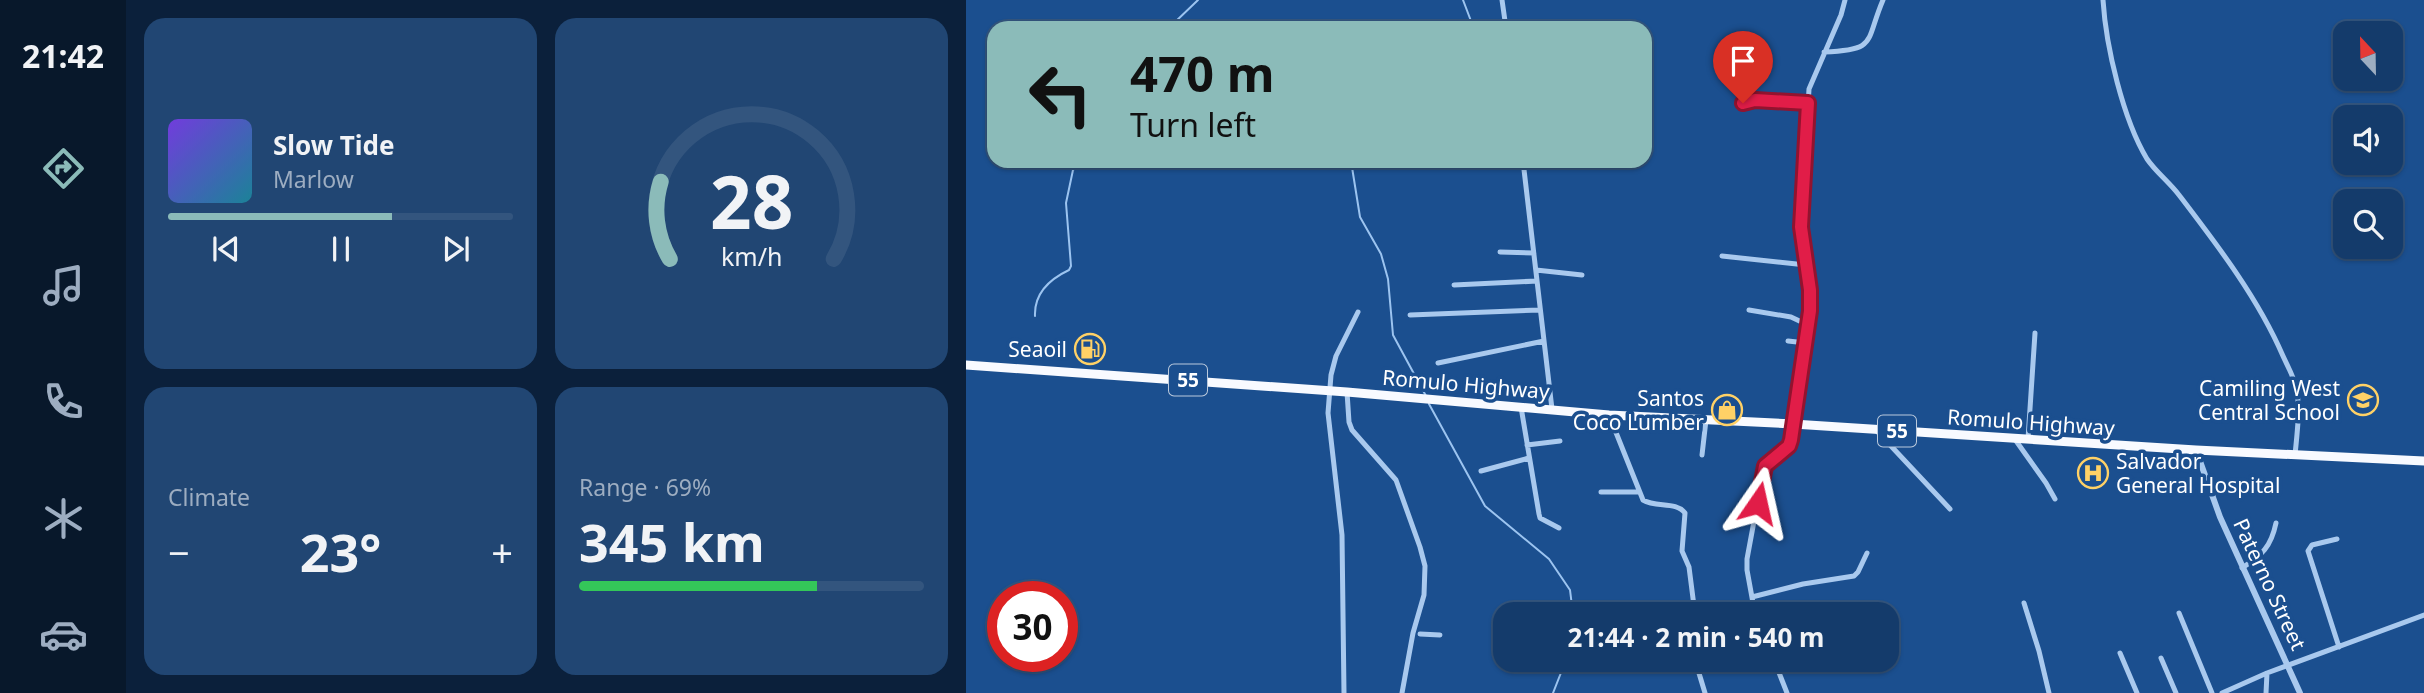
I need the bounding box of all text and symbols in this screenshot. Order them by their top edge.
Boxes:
north arrow [2333,21,2403,91]
map controls [2333,21,2403,259]
pin [1713,31,1773,103]
text: 21:42 [22,34,104,77]
text: 470 m [1130,40,1275,106]
icon: arrive [1724,42,1762,80]
icon: left [1015,49,1106,140]
text: Turn left [1130,103,1256,146]
button: sound [2333,105,2403,175]
text: Slow Tide [273,127,395,163]
icon: directions [39,144,88,193]
text: 28 [710,152,793,251]
text: Marlow [273,163,354,195]
button: search [2333,189,2403,259]
icon: previous [207,230,245,268]
icon: pause [322,230,360,268]
icon: next [437,230,475,268]
text: km/h [721,239,782,273]
icon: music [39,261,88,310]
fuel station icon: Seaoil [1073,332,1107,366]
place label: Seaoil [1008,335,1067,363]
street label: Romulo Highway [1381,363,1551,405]
road number: 55 [1169,364,1207,396]
place label: Camiling West Central School [2198,374,2340,426]
icon: phone [39,377,88,426]
school or university icon: Camiling West Central School [2346,383,2380,417]
place label: Santos Coco Lumber [1573,384,1704,436]
shop icon: Santos Coco Lumber [1710,393,1744,427]
street label: Romulo Highway [1946,402,2116,442]
road number: 55 [1878,416,1916,446]
place label: Salvador General Hospital [2116,447,2280,499]
hospital icon: Salvador General Hospital [2076,456,2110,490]
position arrow [1721,466,1795,540]
text: Range · 69% [579,471,711,503]
text: Climate [168,481,250,513]
icon: climate [39,494,88,543]
text: 345 km [579,506,765,577]
street label: Paterno Street [2227,514,2313,655]
text: 23° [300,516,381,587]
text: − [168,526,190,578]
text: + [491,526,513,578]
speed limit sign: 30 [987,581,1078,672]
icon: car [39,610,88,659]
text: 21:44 · 2 min · 540 m [1568,619,1824,655]

